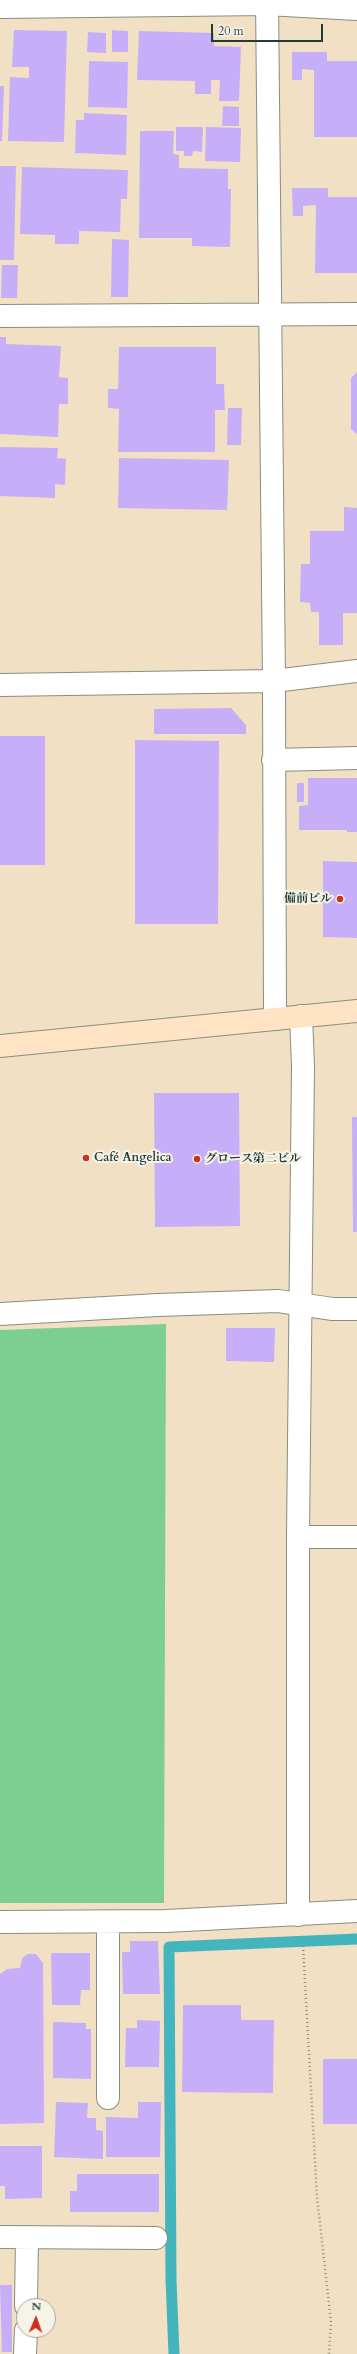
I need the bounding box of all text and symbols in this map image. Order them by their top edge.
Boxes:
scale bar [213,16,325,42]
text: 20 m [218,23,244,39]
place label: 備前ビル [284,892,332,906]
marker: 備前ビル [335,894,345,904]
place label: Café Angelica [94,1151,171,1165]
place label: グロース第二ビル [205,1152,301,1166]
marker: Café Angelica [81,1153,91,1163]
marker: グロース第二ビル [192,1154,202,1164]
north arrow [16,2298,56,2338]
text: N [31,2299,41,2314]

